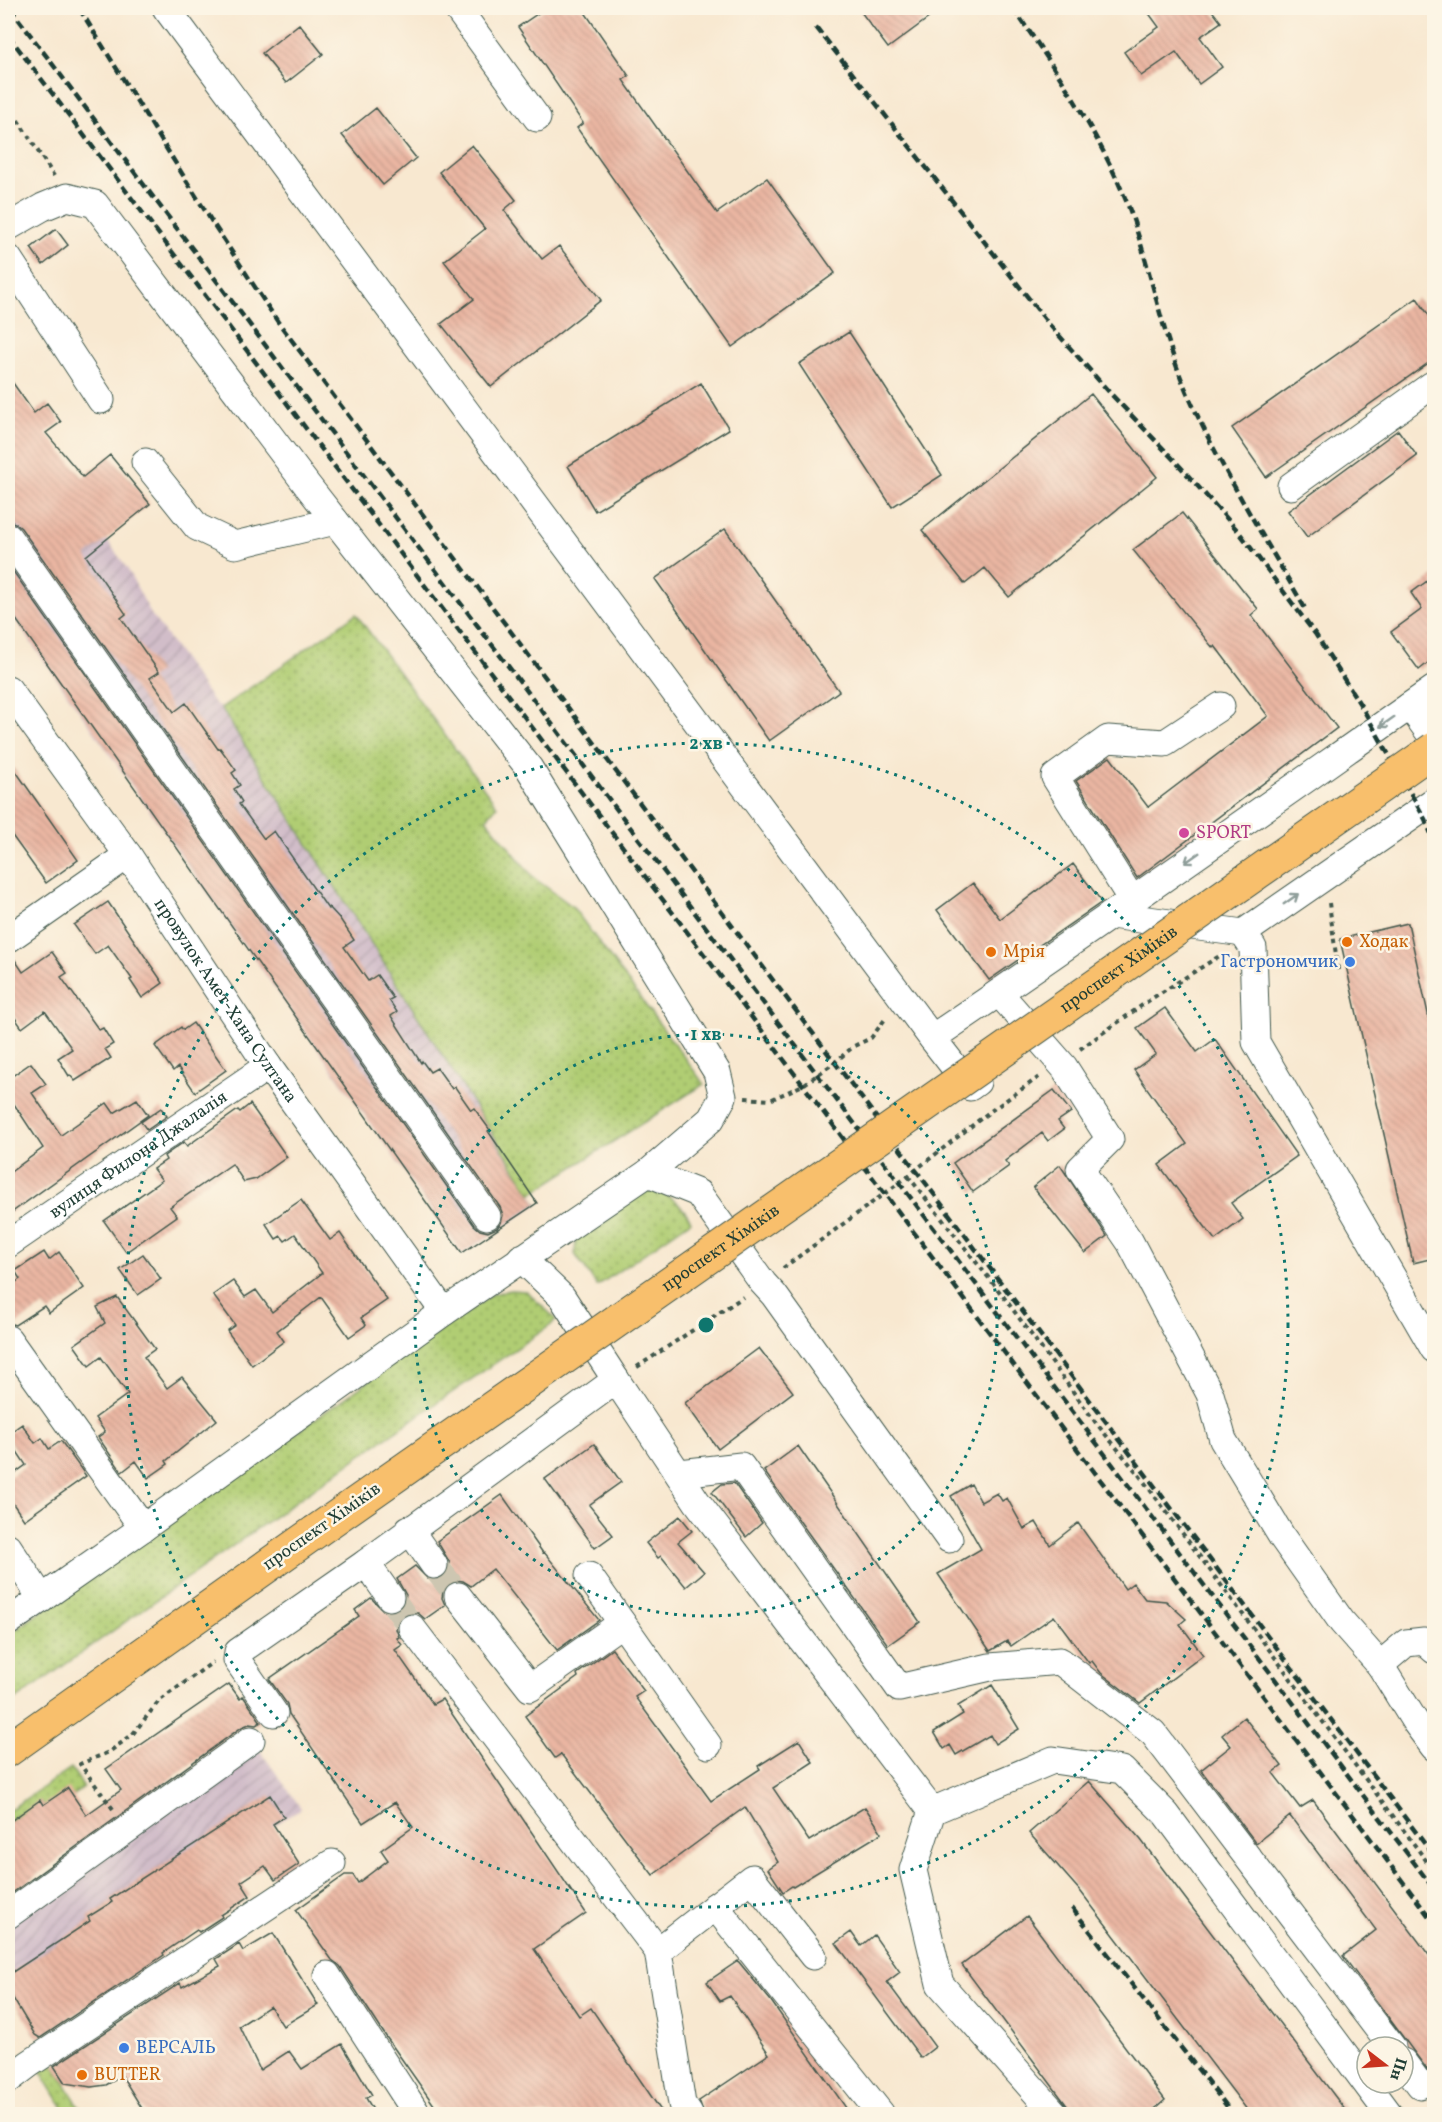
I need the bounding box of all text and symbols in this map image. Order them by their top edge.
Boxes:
one-way arrow [1379,716,1395,728]
text: 2 хв [689,732,723,757]
place label: SPORT [1196,821,1252,846]
marker: SPORT [1177,826,1191,840]
one-way arrow [1185,852,1201,864]
street label: провулок Амет-Хана Султана [148,893,303,1108]
one-way arrow [1282,893,1298,905]
street label: проспект Хіміків [1055,919,1183,1020]
place label: Ходак [1359,930,1409,955]
marker: Ходак [1340,935,1354,949]
place label: Мрія [1003,940,1045,965]
marker: Мрія [984,945,998,959]
place label: Гастрономчик [1220,950,1338,975]
marker: Гастрономчик [1343,955,1357,969]
text: 1 хв [690,1023,722,1048]
street label: вулиця Филона Джалалія [44,1085,232,1225]
street label: проспект Хіміків [656,1198,785,1298]
centre of rings [696,1315,716,1335]
street label: проспект Хіміків [258,1477,386,1577]
north arrow [1355,2035,1415,2095]
place label: ВЕРСАЛЬ [136,2036,216,2061]
marker: ВЕРСАЛЬ [117,2041,131,2055]
text: Пн [1384,2055,1411,2083]
place label: BUTTER [94,2063,161,2088]
marker: BUTTER [75,2068,89,2082]

